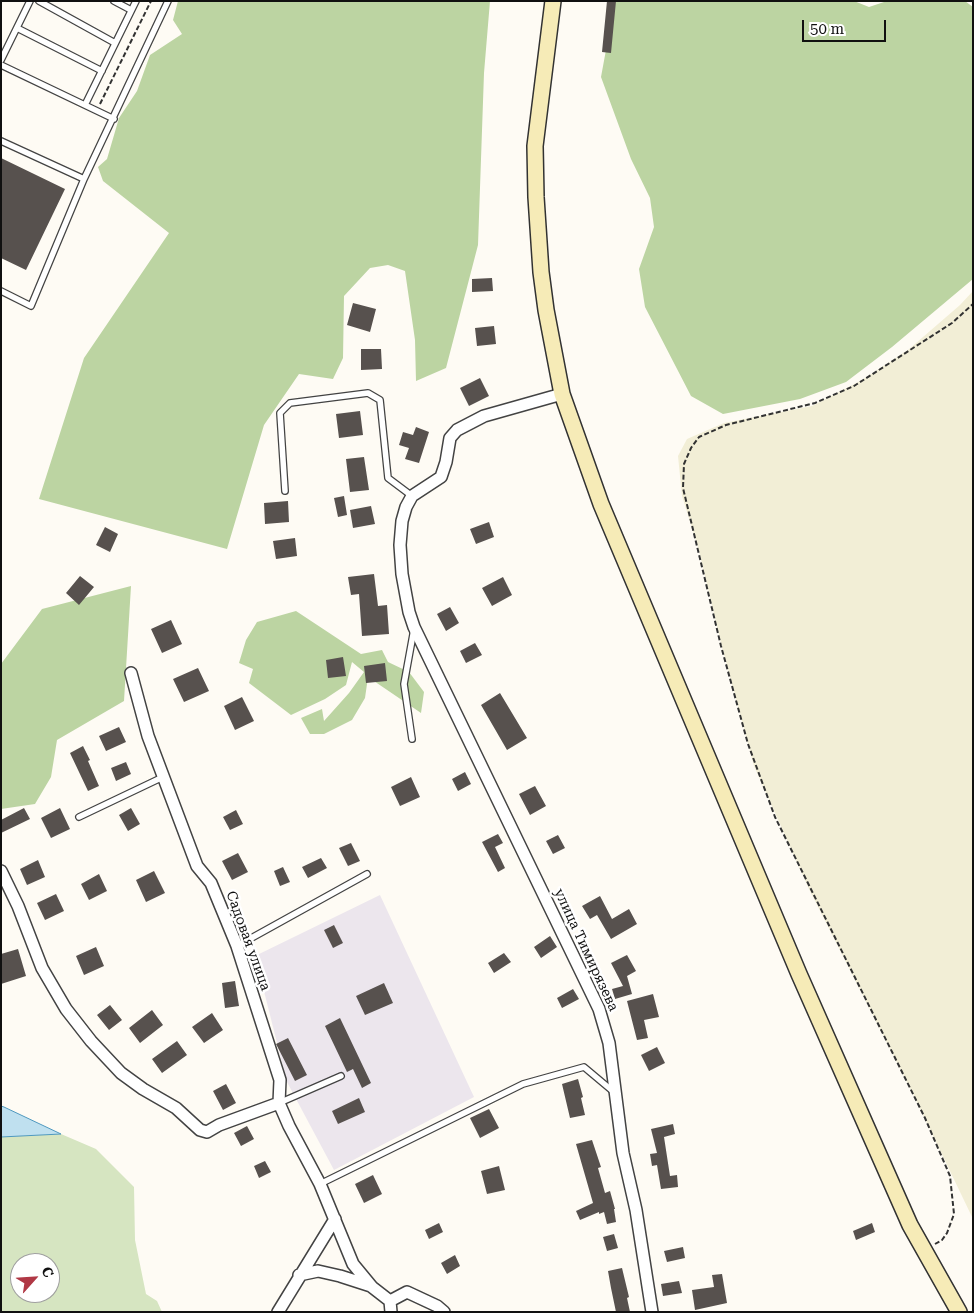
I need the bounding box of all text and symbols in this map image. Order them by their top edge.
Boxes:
scale bar [804,10,888,42]
text: 50 m [810,20,844,38]
street label: улица Тимирязева [550,886,622,1014]
street label: Садовая улица [222,889,274,993]
north arrow [10,1253,60,1303]
text: С [38,1264,57,1280]

